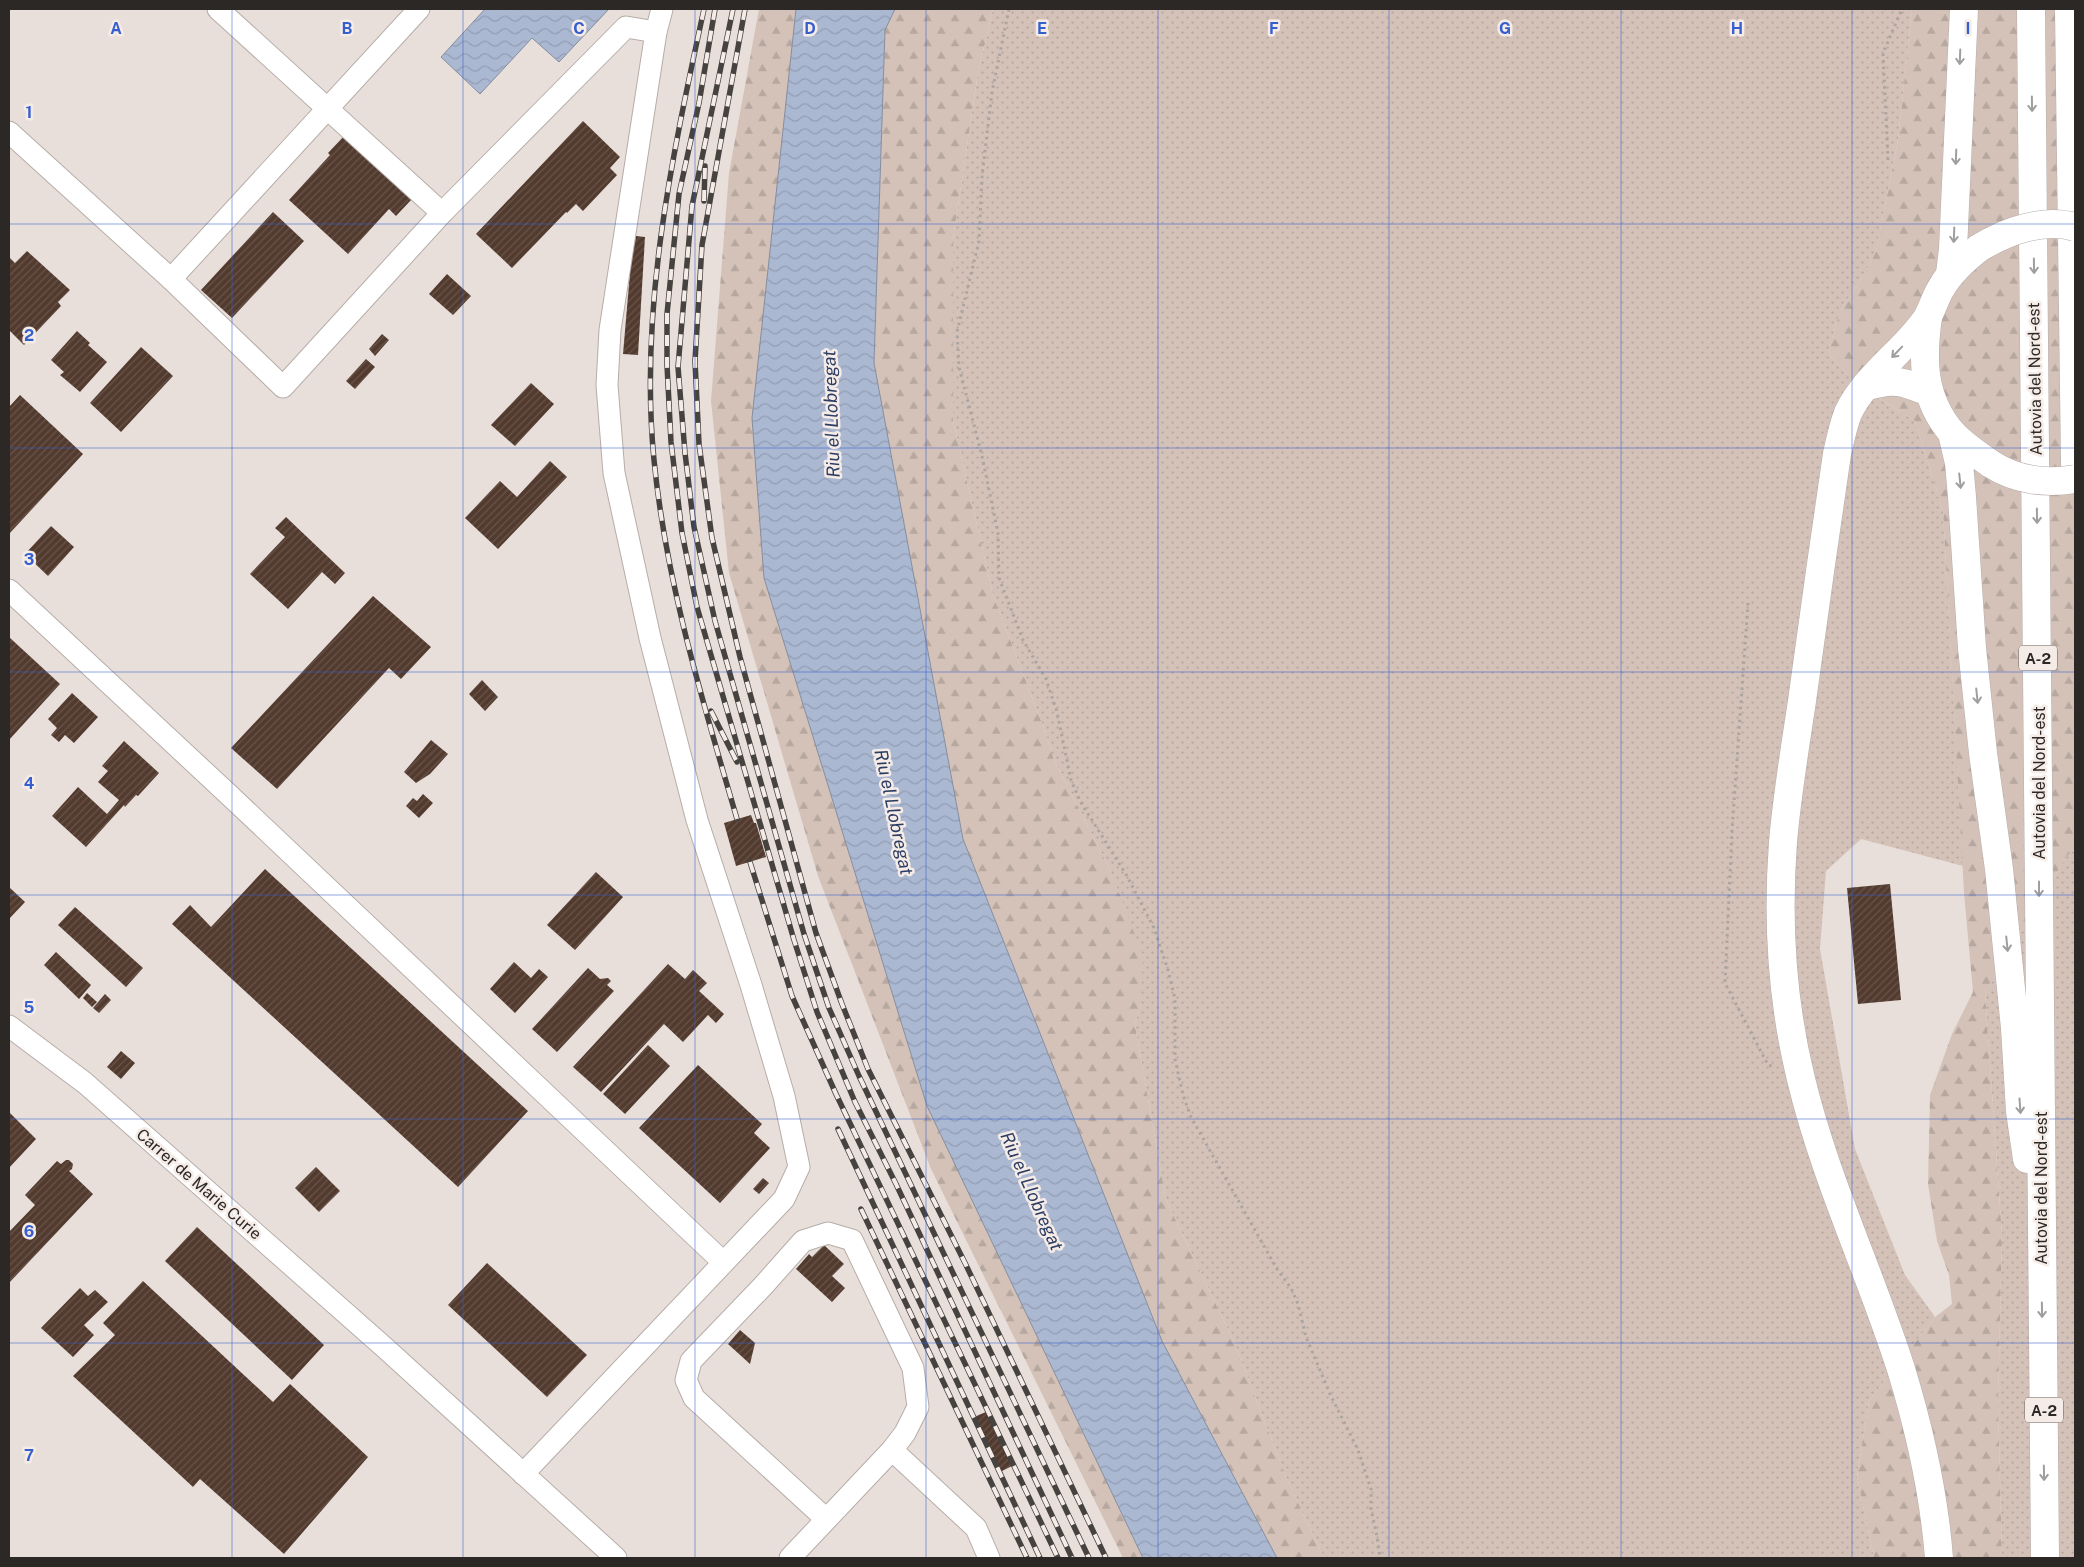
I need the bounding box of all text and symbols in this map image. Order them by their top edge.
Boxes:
text: A [110,19,122,38]
text: B [342,19,353,38]
text: C [573,19,585,38]
text: D [804,19,816,38]
text: E [1037,19,1047,38]
text: F [1269,19,1279,38]
text: G [1499,19,1511,38]
text: H [1731,19,1743,38]
text: I [1966,19,1970,38]
one-way arrow [1956,49,1965,65]
one-way arrow [2027,95,2037,111]
text: 1 [26,103,32,122]
one-way arrow [1952,149,1961,165]
one-way arrow [1949,227,1958,243]
one-way arrow [2029,258,2039,274]
street label: Autovia del Nord-est [2024,302,2046,456]
text: 2 [24,326,34,345]
one-way arrow [1891,346,1903,359]
water label: Riu el Llobregat [818,350,844,478]
one-way arrow [1955,472,1965,488]
one-way arrow [2032,508,2041,524]
text: 3 [24,550,34,569]
road number: A-2 [2019,646,2057,670]
one-way arrow [1972,688,1982,704]
street label: Autovia del Nord-est [2030,706,2049,860]
water label: Riu el Llobregat [870,747,918,877]
text: 4 [24,774,35,793]
one-way arrow [2034,880,2044,896]
one-way arrow [2002,936,2012,952]
text: 5 [24,998,35,1017]
one-way arrow [2015,1098,2024,1114]
street label: Autovia del Nord-est [2032,1111,2051,1265]
street label: Carrer de Marie Curie [133,1125,265,1243]
water label: Riu el Llobregat [996,1128,1068,1254]
text: 6 [24,1222,34,1241]
one-way arrow [2038,1302,2047,1318]
road number: A-2 [2025,1398,2063,1422]
text: 7 [24,1446,34,1465]
one-way arrow [2039,1464,2049,1481]

